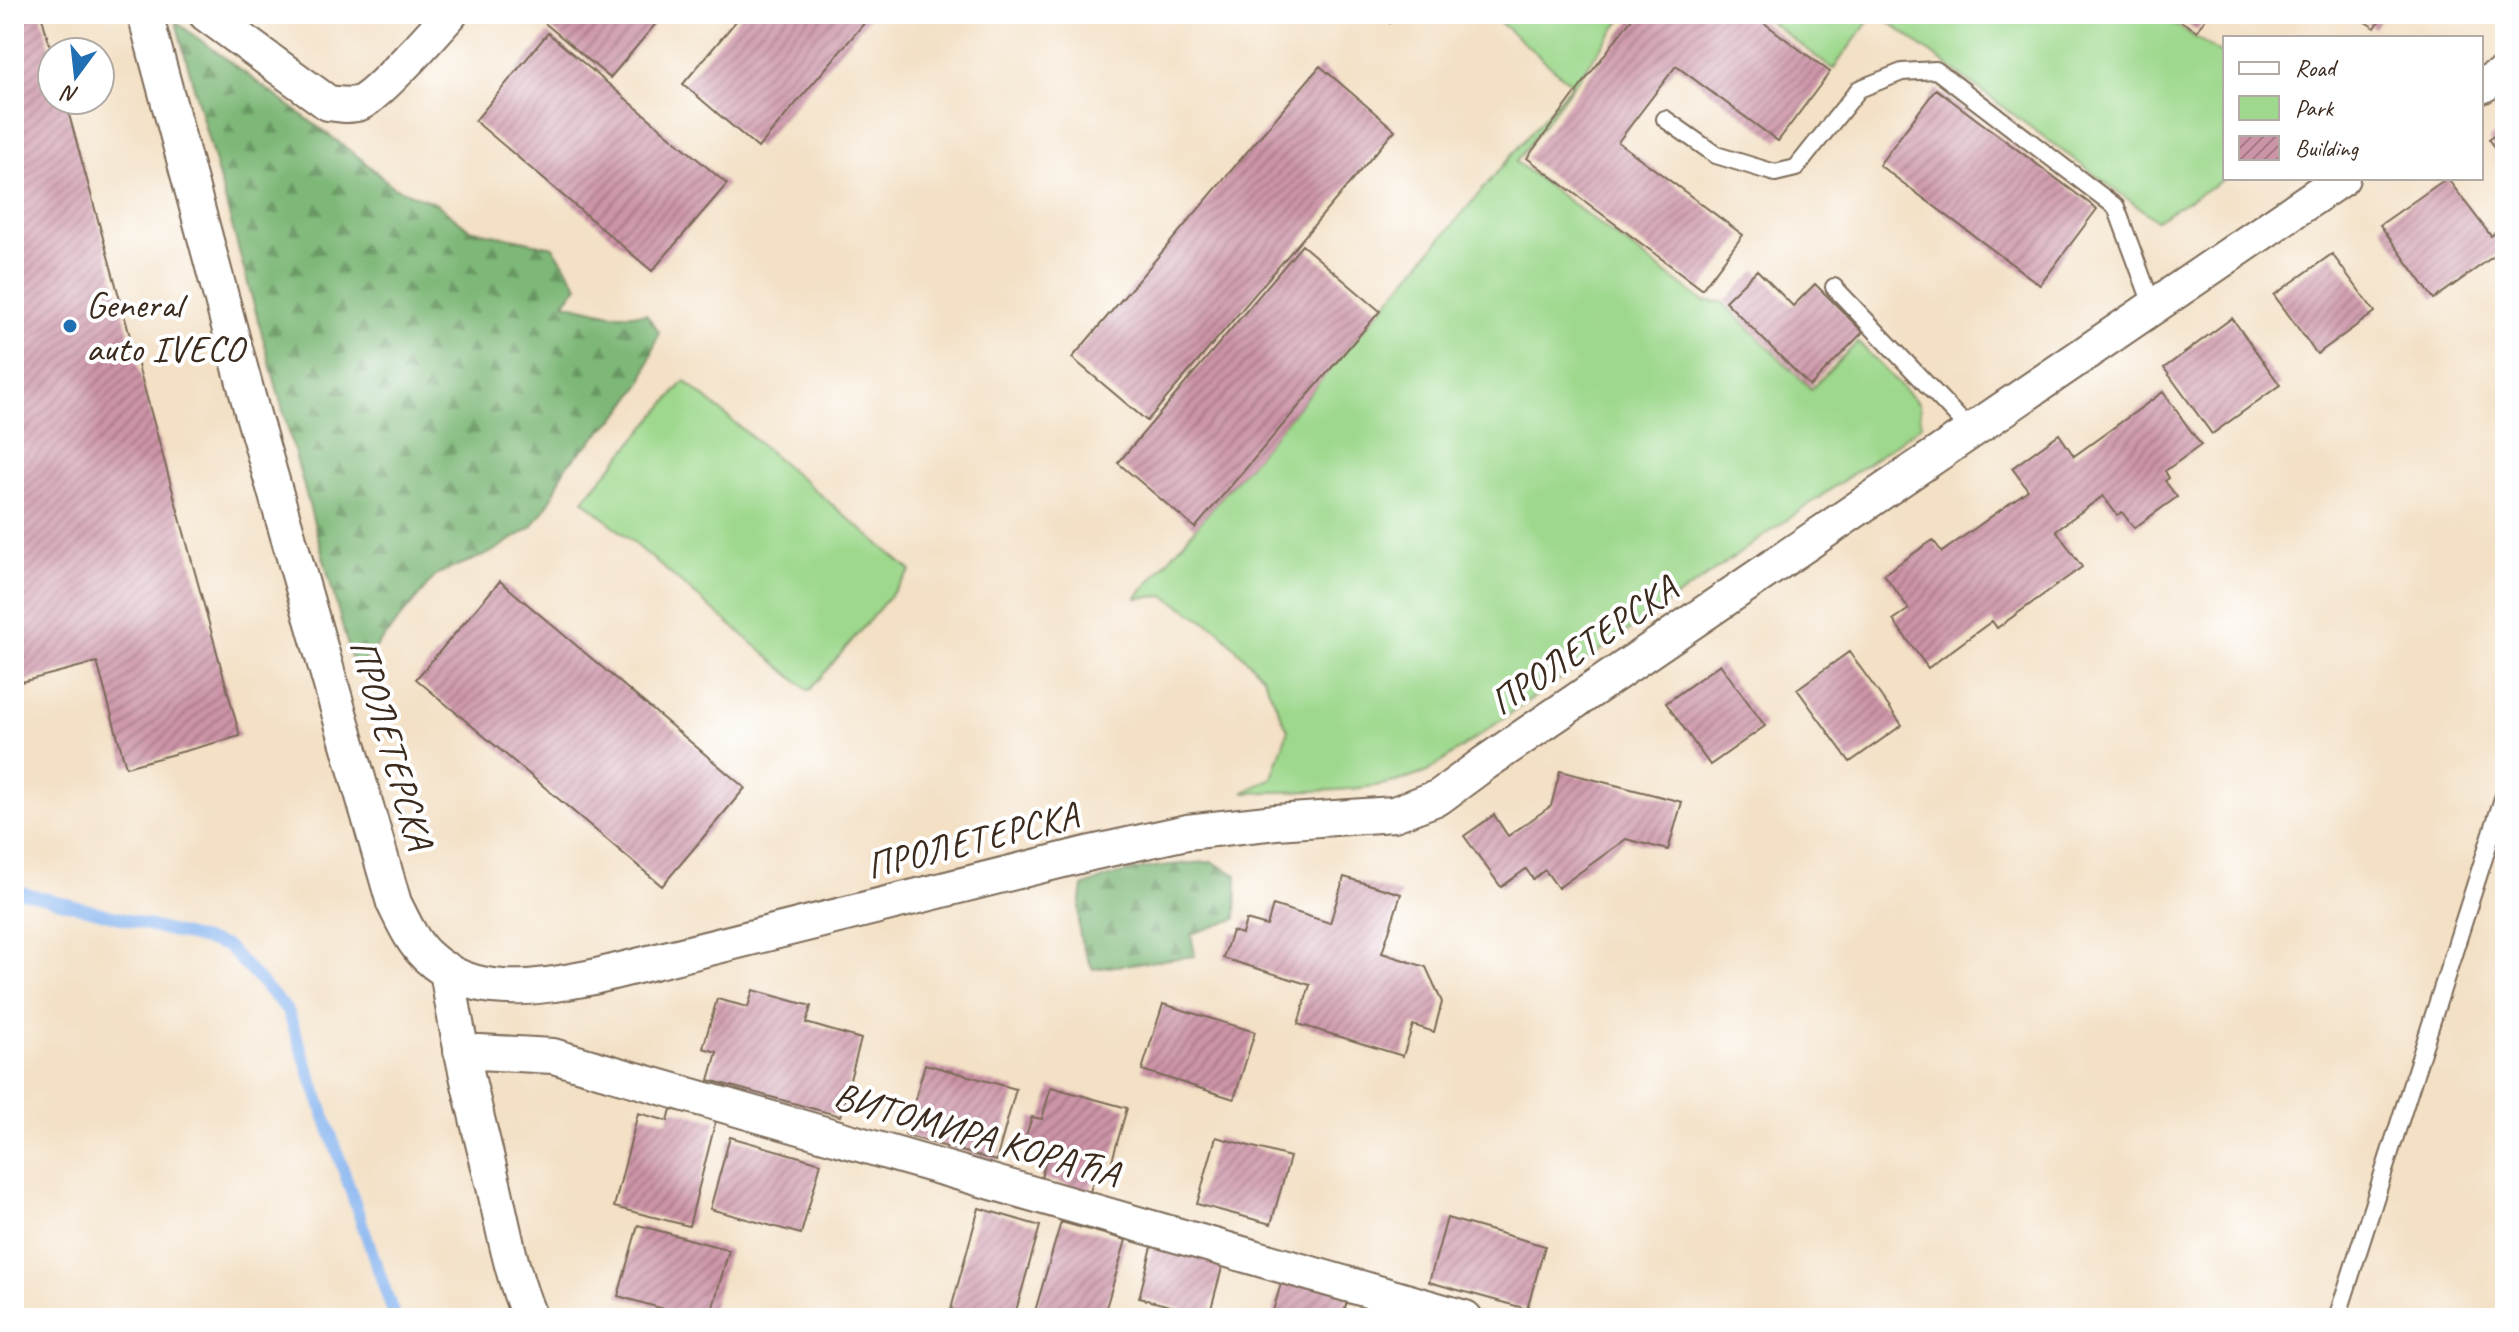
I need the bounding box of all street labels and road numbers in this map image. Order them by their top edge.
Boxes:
street label: ПРОЛЕТЕРСКА [1481,564,1688,725]
street label: ПРОЛЕТЕРСКА [339,634,444,856]
street label: ПРОЛЕТЕРСКА [862,791,1084,889]
street label: ВИТОМИРА КОРАЋА [829,1071,1127,1198]

